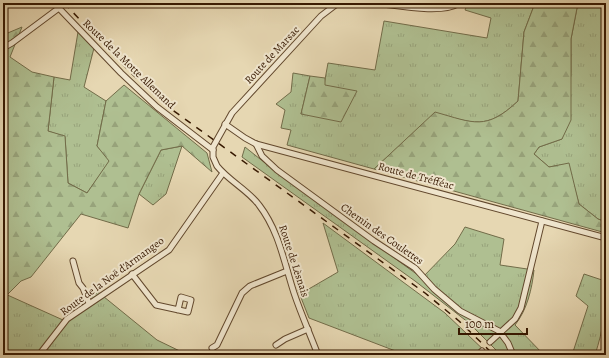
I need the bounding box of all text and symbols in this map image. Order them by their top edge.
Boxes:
street label: Route de la Motte Allemand [79,16,179,112]
street label: Route de Marsac [241,22,303,87]
street label: Route de Tréfféac [377,159,456,193]
street label: Chemin des Coulettes [338,200,426,268]
street label: Route de Lèsnais [275,223,313,299]
street label: Route de la Noë d'Armangeo [57,233,167,319]
scale bar [459,310,527,336]
text: 100 m [465,316,494,332]

